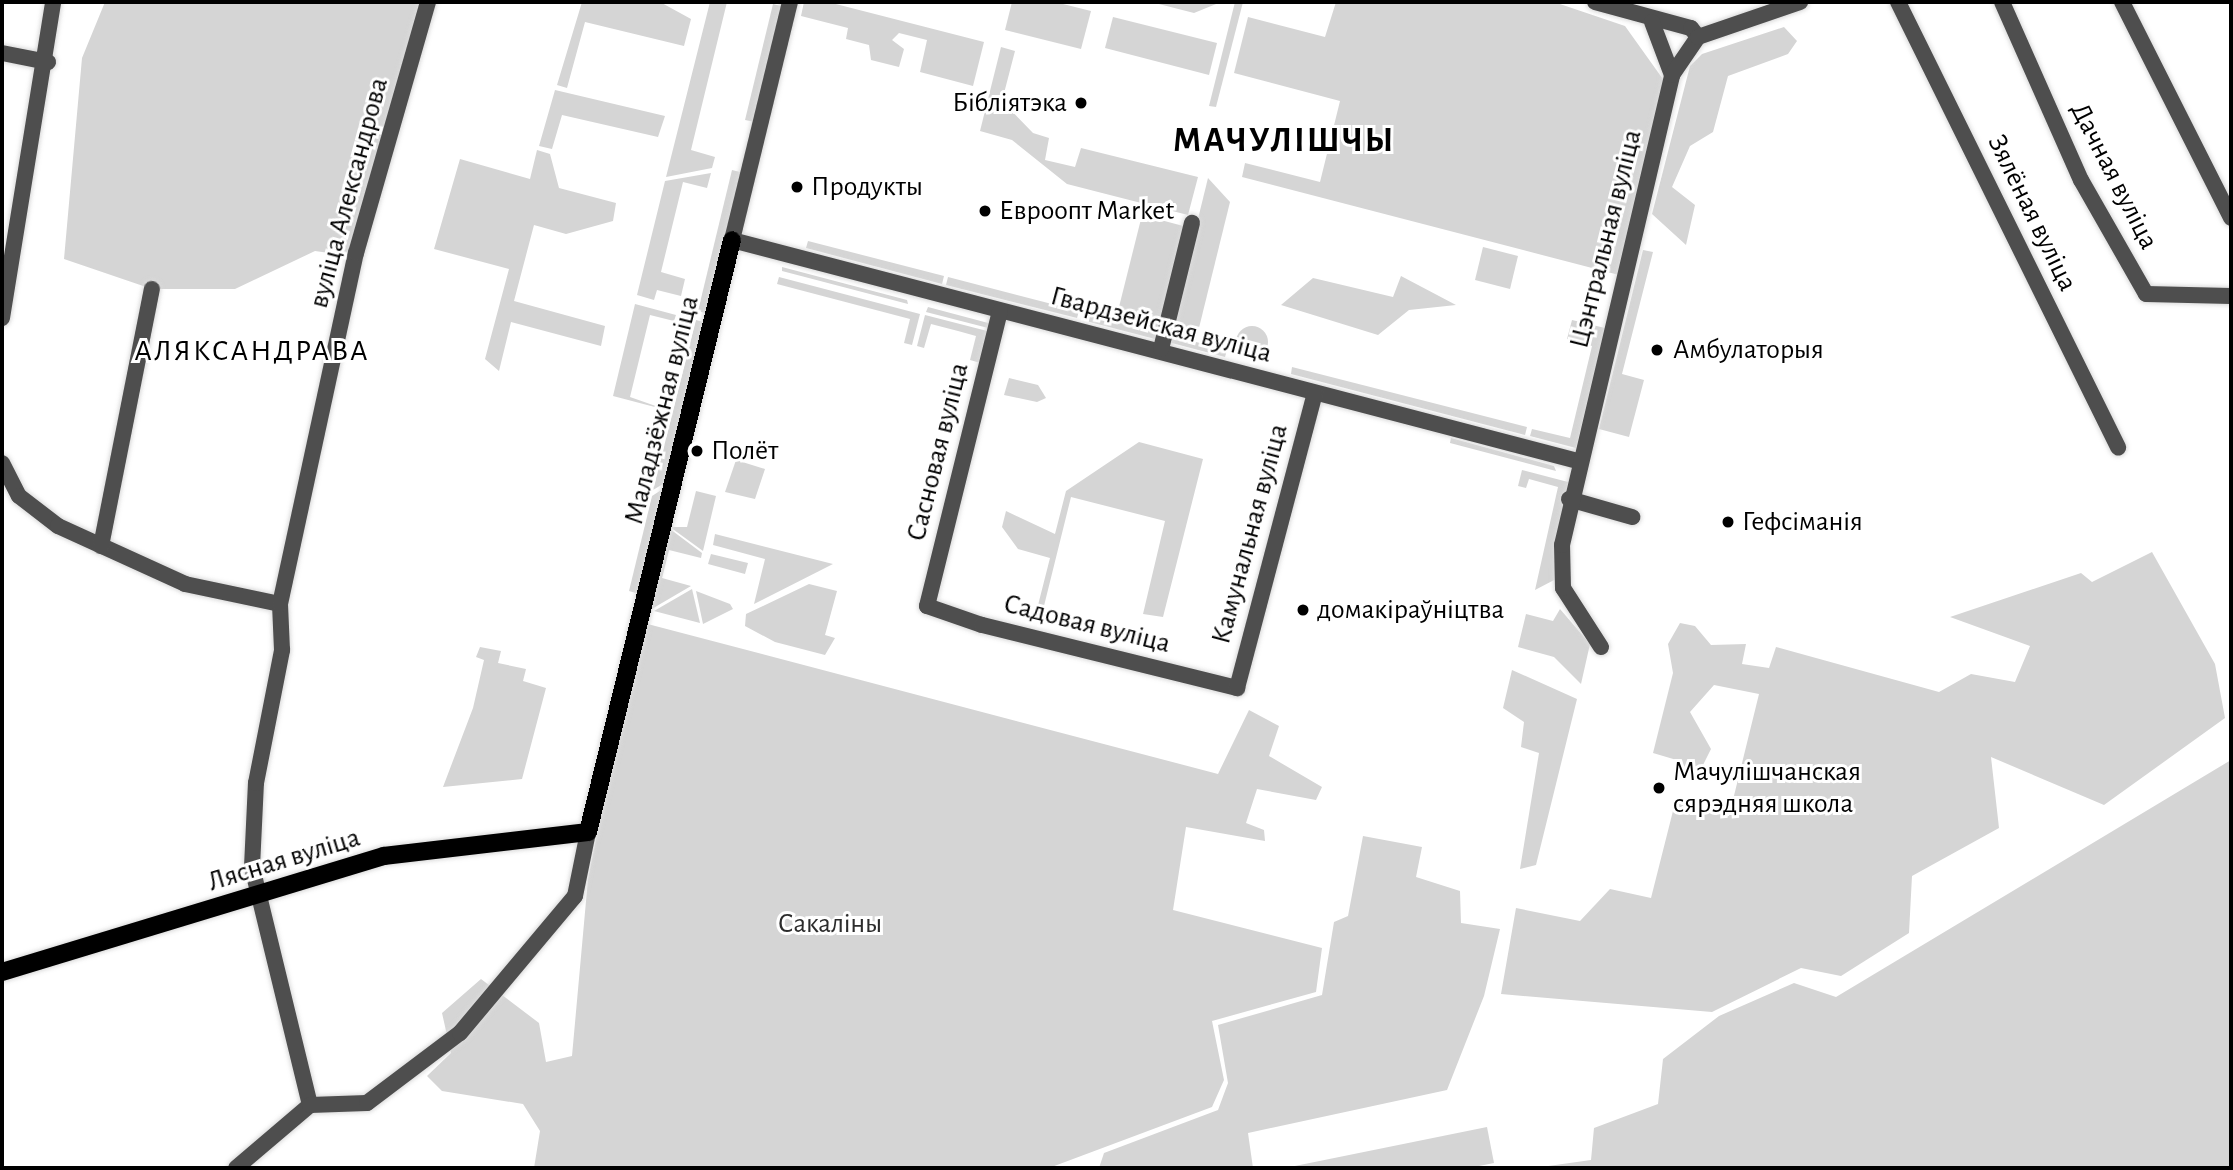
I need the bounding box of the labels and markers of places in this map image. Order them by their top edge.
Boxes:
place label: Бібліятэка [952,86,1067,120]
marker: Бібліятэка [1073,95,1089,111]
place label: Продукты [811,170,923,204]
marker: Продукты [789,179,805,195]
place label: Евроопт Market [999,194,1174,228]
marker: Евроопт Market [977,203,993,219]
place label: Амбулаторыя [1673,333,1824,367]
marker: Амбулаторыя [1647,340,1667,360]
place label: Полёт [711,434,778,468]
marker: Полёт [689,443,705,459]
place label: Гефсіманія [1742,505,1863,539]
marker: Гефсіманія [1720,514,1736,530]
place label: домакіраўніцтва [1317,593,1504,627]
marker: домакіраўніцтва [1295,602,1311,618]
place label: Мачулішчанская сярэдняя школа [1673,755,1861,821]
marker: Мачулішчанская сярэдняя школа [1651,780,1667,796]

